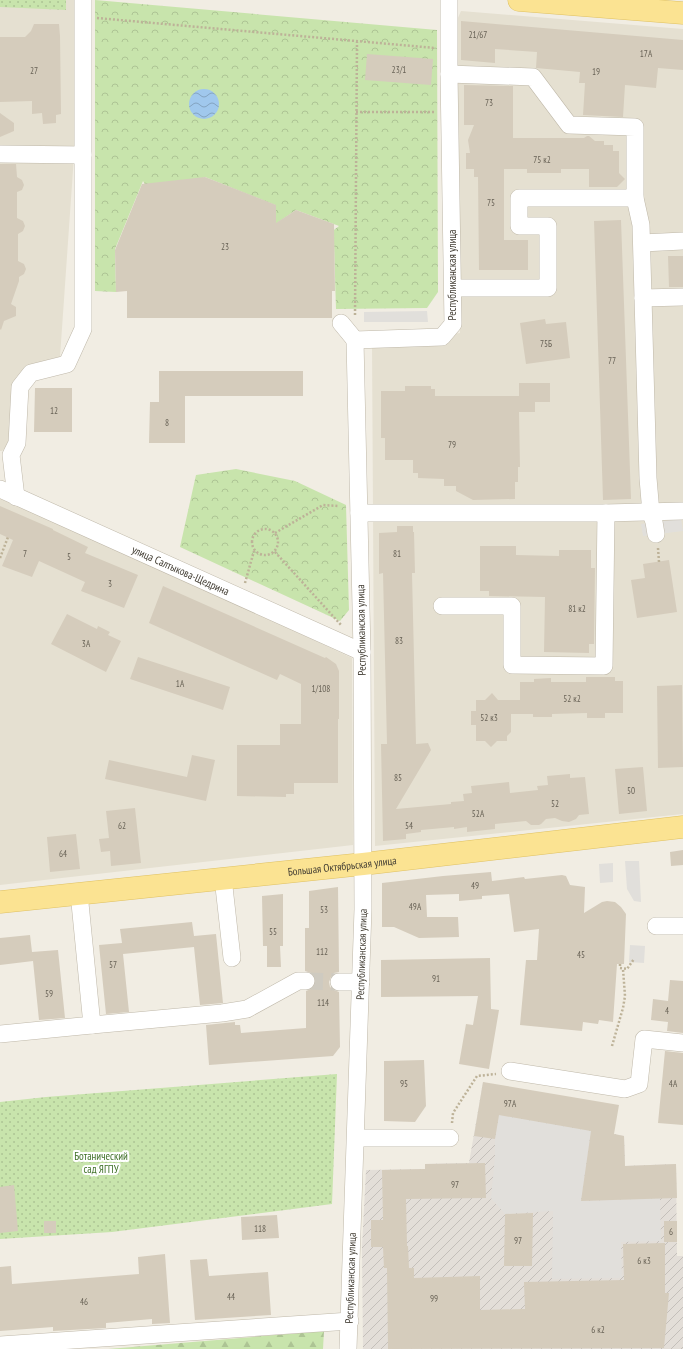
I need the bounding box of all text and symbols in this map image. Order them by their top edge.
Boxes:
house number: 21/67 [469,29,487,40]
house number: 17А [640,48,653,59]
house number: 23/1 [392,64,406,75]
house number: 27 [30,65,38,76]
house number: 19 [592,66,600,77]
house number: 73 [485,97,493,108]
house number: 75 к2 [533,154,551,165]
house number: 75 [487,197,495,208]
street label: Республиканская улица [445,229,459,321]
house number: 23 [221,241,229,252]
house number: 75Б [540,338,552,349]
house number: 77 [608,355,616,366]
house number: 12 [50,405,58,416]
house number: 8 [165,417,169,428]
house number: 79 [448,439,456,450]
street label: улица Салтыкова-Щедрина [130,542,231,598]
house number: 7 [23,548,27,559]
house number: 81 [393,548,401,559]
house number: 5 [67,551,71,562]
house number: 3 [108,578,112,589]
street label: Республиканская улица [353,584,369,676]
house number: 81 к2 [568,603,586,614]
house number: 83 [395,635,403,646]
house number: 3А [82,638,91,649]
house number: 1А [176,678,185,689]
house number: 1/108 [312,683,330,694]
house number: 52 к2 [563,693,581,704]
house number: 52 к3 [480,712,498,723]
house number: 85 [394,772,402,783]
house number: 50 [627,785,635,796]
house number: 52 [551,798,559,809]
house number: 52А [472,808,485,819]
house number: 62 [118,820,126,831]
house number: 54 [405,820,413,831]
house number: 64 [59,848,67,859]
street label: Большая Октябрьская улица [287,853,397,879]
house number: 49 [471,880,479,891]
house number: 49А [409,901,422,912]
house number: 53 [320,904,328,915]
street label: Республиканская улица [353,908,370,1000]
house number: 55 [269,926,277,937]
house number: 112 [316,946,328,957]
house number: 45 [577,949,585,960]
house number: 57 [109,959,117,970]
house number: 91 [432,973,440,984]
house number: 59 [45,988,53,999]
house number: 114 [317,997,329,1008]
house number: 4 [665,1005,669,1016]
house number: 95 [400,1078,408,1089]
house number: 4А [669,1078,678,1089]
house number: 97А [504,1098,517,1109]
park label: Ботанический сад ЯГПУ [74,1149,128,1176]
house number: 97 [451,1179,459,1190]
house number: 118 [254,1223,266,1234]
house number: 6 [669,1226,673,1237]
street label: Республиканская улица [342,1232,359,1324]
house number: 97 [514,1235,522,1246]
house number: 6 к3 [637,1255,651,1266]
house number: 44 [227,1291,235,1302]
house number: 99 [430,1293,438,1304]
house number: 46 [80,1296,88,1307]
house number: 6 к2 [591,1324,605,1335]

